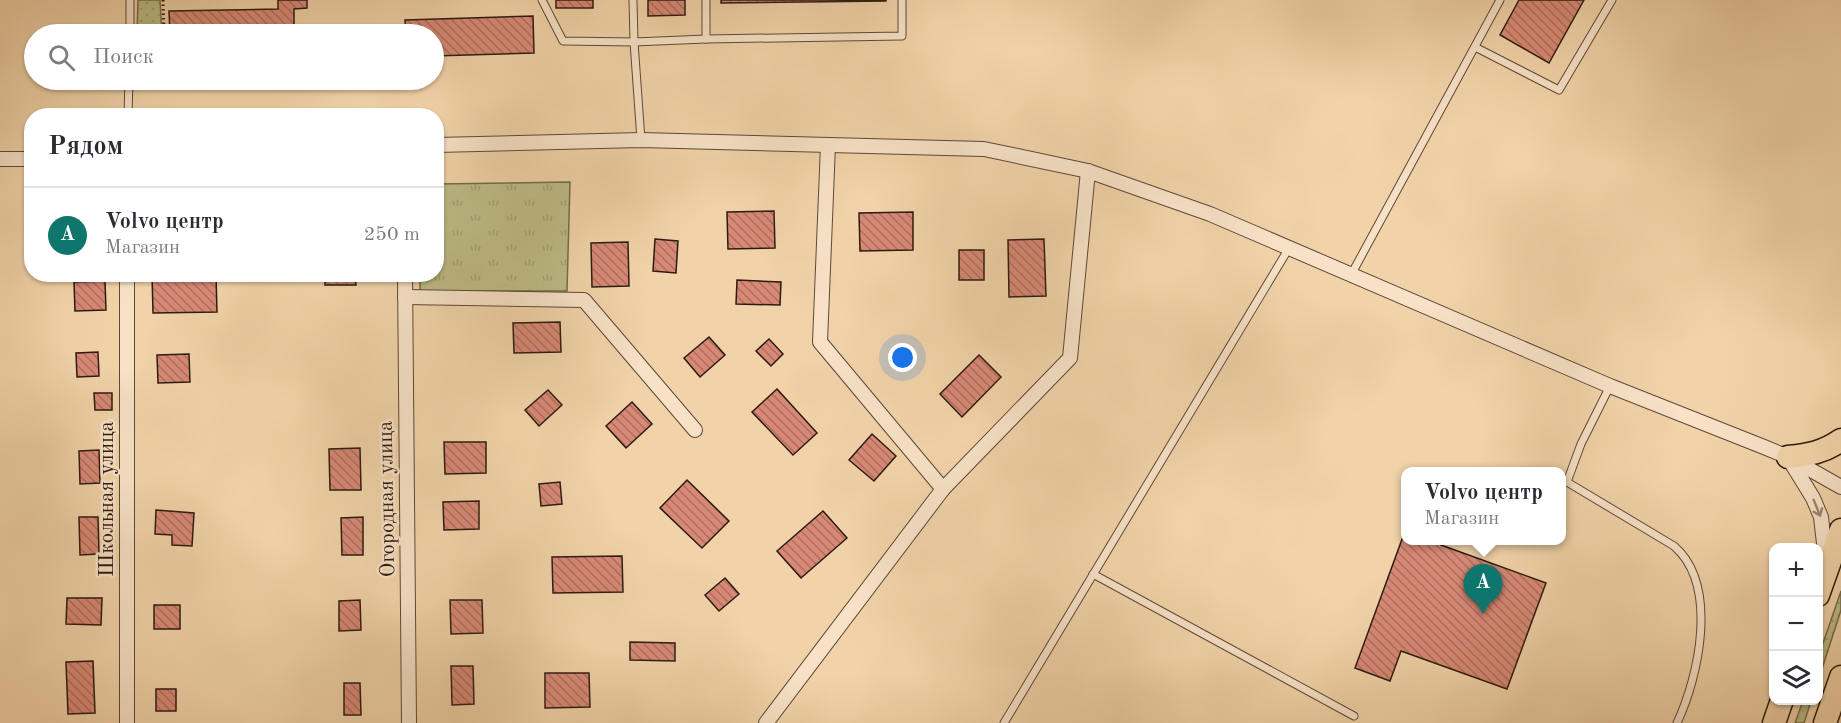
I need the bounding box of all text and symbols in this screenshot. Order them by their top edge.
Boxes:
search box [24,24,444,90]
icon: search [45,41,78,74]
text: Поиск [93,46,154,68]
text: Рядом [48,134,123,160]
text: Volvo центр [105,211,224,233]
text: A [60,225,75,245]
text: 250 m [364,225,420,245]
text: Магазин [105,238,180,258]
your location [888,343,917,372]
street label: Школьная улица [97,421,118,577]
street label: Огородная улица [376,421,399,577]
popup [1401,467,1566,545]
text: Volvo центр [1424,482,1543,504]
one-way arrow [1812,499,1823,517]
text: Магазин [1424,509,1499,529]
map controls [1769,543,1823,705]
button: + [1769,543,1823,597]
pin: A [1464,564,1502,614]
button: − [1769,597,1823,651]
button: layers [1769,651,1823,705]

